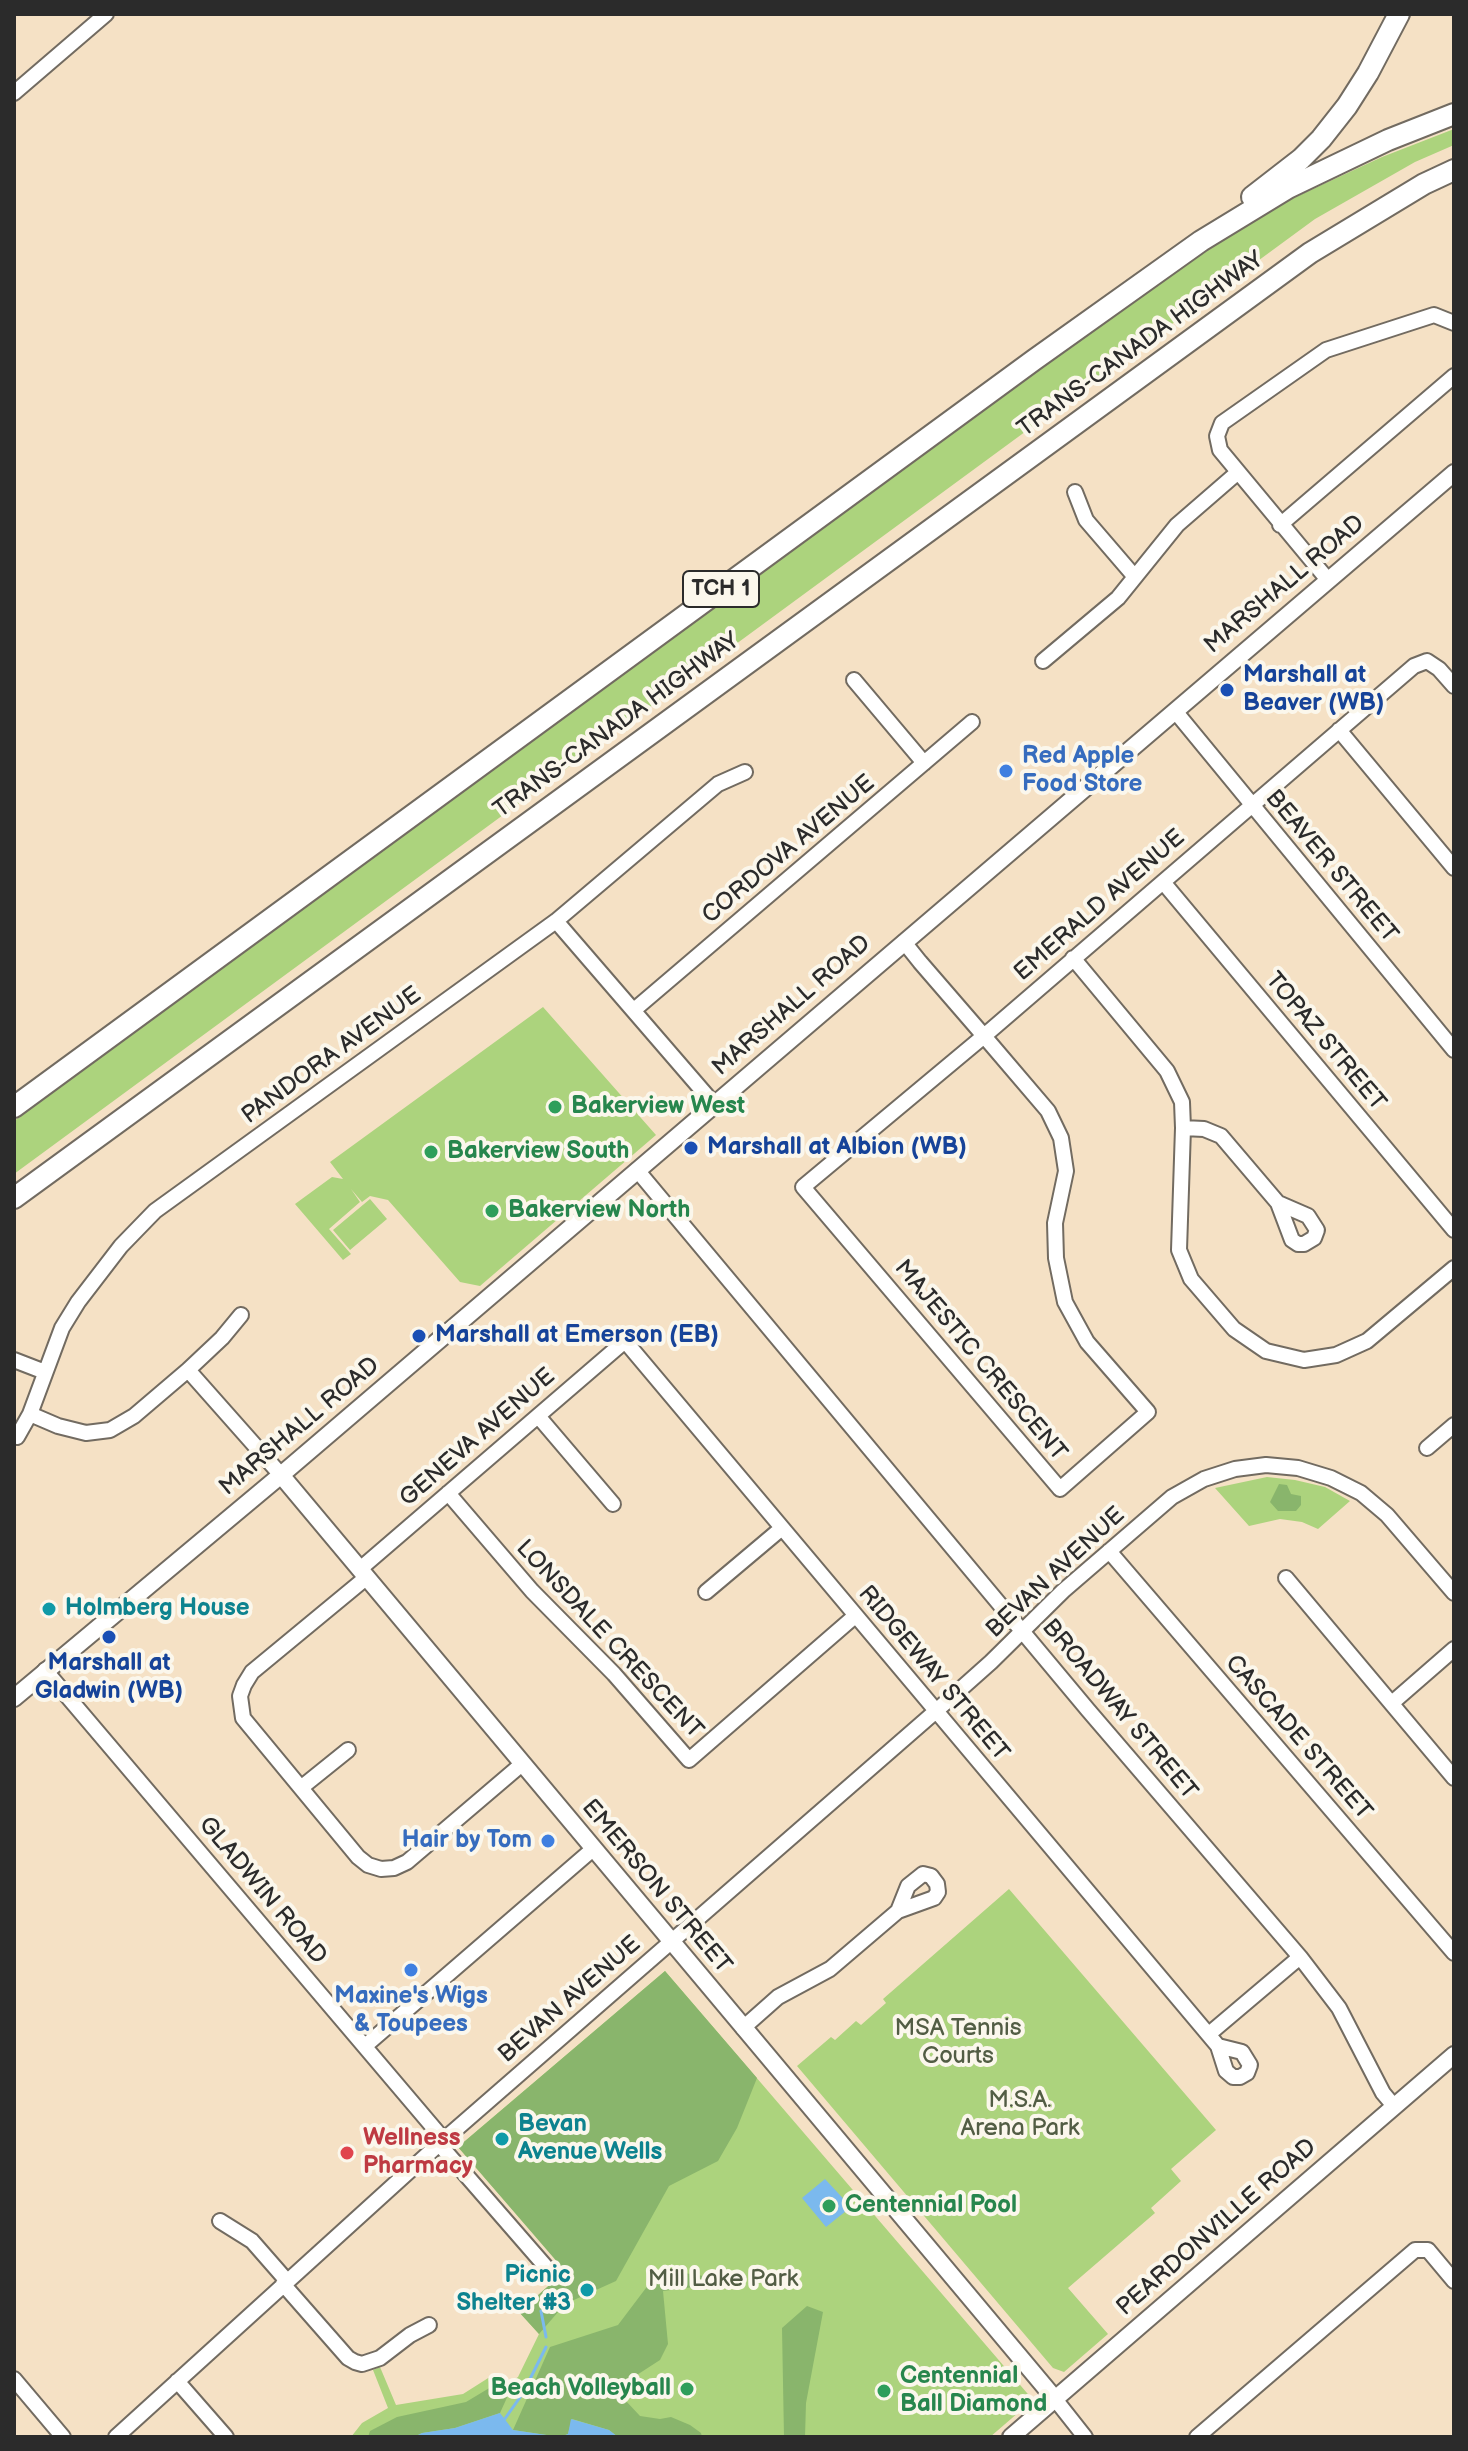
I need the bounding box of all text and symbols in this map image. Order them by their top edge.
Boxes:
street label: TRANS-CANADA HIGHWAY [1012,246,1270,444]
street label: MARSHALL ROAD [1199,510,1371,660]
road number: TCH 1 [683,571,759,607]
street label: TRANS-CANADA HIGHWAY [488,627,746,825]
place label: Marshall at Beaver (WB) [1243,662,1384,718]
marker: Marshall at Beaver (WB) [1218,681,1236,699]
place label: Red Apple Food Store [1022,743,1142,799]
marker: Red Apple Food Store [997,762,1015,780]
street label: CORDOVA AVENUE [697,769,881,931]
street label: BEAVER STREET [1259,785,1403,949]
street label: EMERALD AVENUE [1009,824,1191,988]
street label: MARSHALL ROAD [707,930,877,1082]
street label: TOPAZ STREET [1259,967,1391,1117]
street label: PANDORA AVENUE [237,981,427,1131]
place label: Bakerview West [571,1093,745,1121]
marker: Bakerview West [546,1098,564,1116]
place label: Marshall at Albion (WB) [707,1134,967,1162]
place label: Bakerview South [447,1138,629,1166]
marker: Marshall at Albion (WB) [682,1139,700,1157]
marker: Bakerview South [422,1143,440,1161]
place label: Bakerview North [508,1197,690,1225]
marker: Bakerview North [483,1202,501,1220]
street label: MAJESTIC CRESCENT [888,1255,1072,1467]
place label: Marshall at Emerson (EB) [435,1322,719,1350]
marker: Marshall at Emerson (EB) [410,1327,428,1345]
street label: MARSHALL ROAD [214,1352,386,1502]
street label: GENEVA AVENUE [394,1363,562,1513]
street label: BEVAN AVENUE [981,1501,1131,1645]
street label: LONSDALE CRESCENT [509,1535,709,1745]
street label: RIDGEWAY STREET [851,1580,1015,1768]
place label: Holmberg House [65,1595,250,1623]
marker: Holmberg House [40,1600,58,1618]
street label: BROADWAY STREET [1035,1614,1203,1806]
marker: Marshall at Gladwin (WB) [100,1628,118,1646]
place label: Marshall at Gladwin (WB) [35,1650,183,1706]
street label: CASCADE STREET [1218,1650,1378,1826]
street label: EMERSON STREET [575,1794,737,1980]
street label: GLADWIN ROAD [192,1811,332,1971]
place label: Hair by Tom [402,1827,532,1855]
marker: Hair by Tom [539,1832,557,1850]
street label: BEVAN AVENUE [493,1930,647,2070]
marker: Maxine's Wigs & Toupees [402,1961,420,1979]
place label: Maxine's Wigs & Toupees [334,1983,488,2039]
park label: MSA Tennis Courts [894,2015,1022,2071]
park label: M.S.A. Arena Park [961,2087,1079,2143]
place label: Bevan Avenue Wells [518,2111,662,2167]
place label: Wellness Pharmacy [363,2125,473,2181]
marker: Bevan Avenue Wells [493,2130,511,2148]
street label: PEARDONVILLE ROAD [1111,2133,1323,2323]
marker: Wellness Pharmacy [338,2144,356,2162]
place label: Centennial Pool [845,2192,1017,2220]
marker: Centennial Pool [820,2197,838,2215]
place label: Picnic Shelter #3 [457,2262,571,2318]
park label: Mill Lake Park [648,2266,798,2294]
marker: Picnic Shelter #3 [578,2281,596,2299]
place label: Centennial Ball Diamond [900,2363,1047,2419]
place label: Beach Volleyball [490,2375,671,2403]
marker: Beach Volleyball [678,2380,696,2398]
marker: Centennial Ball Diamond [875,2382,893,2400]

